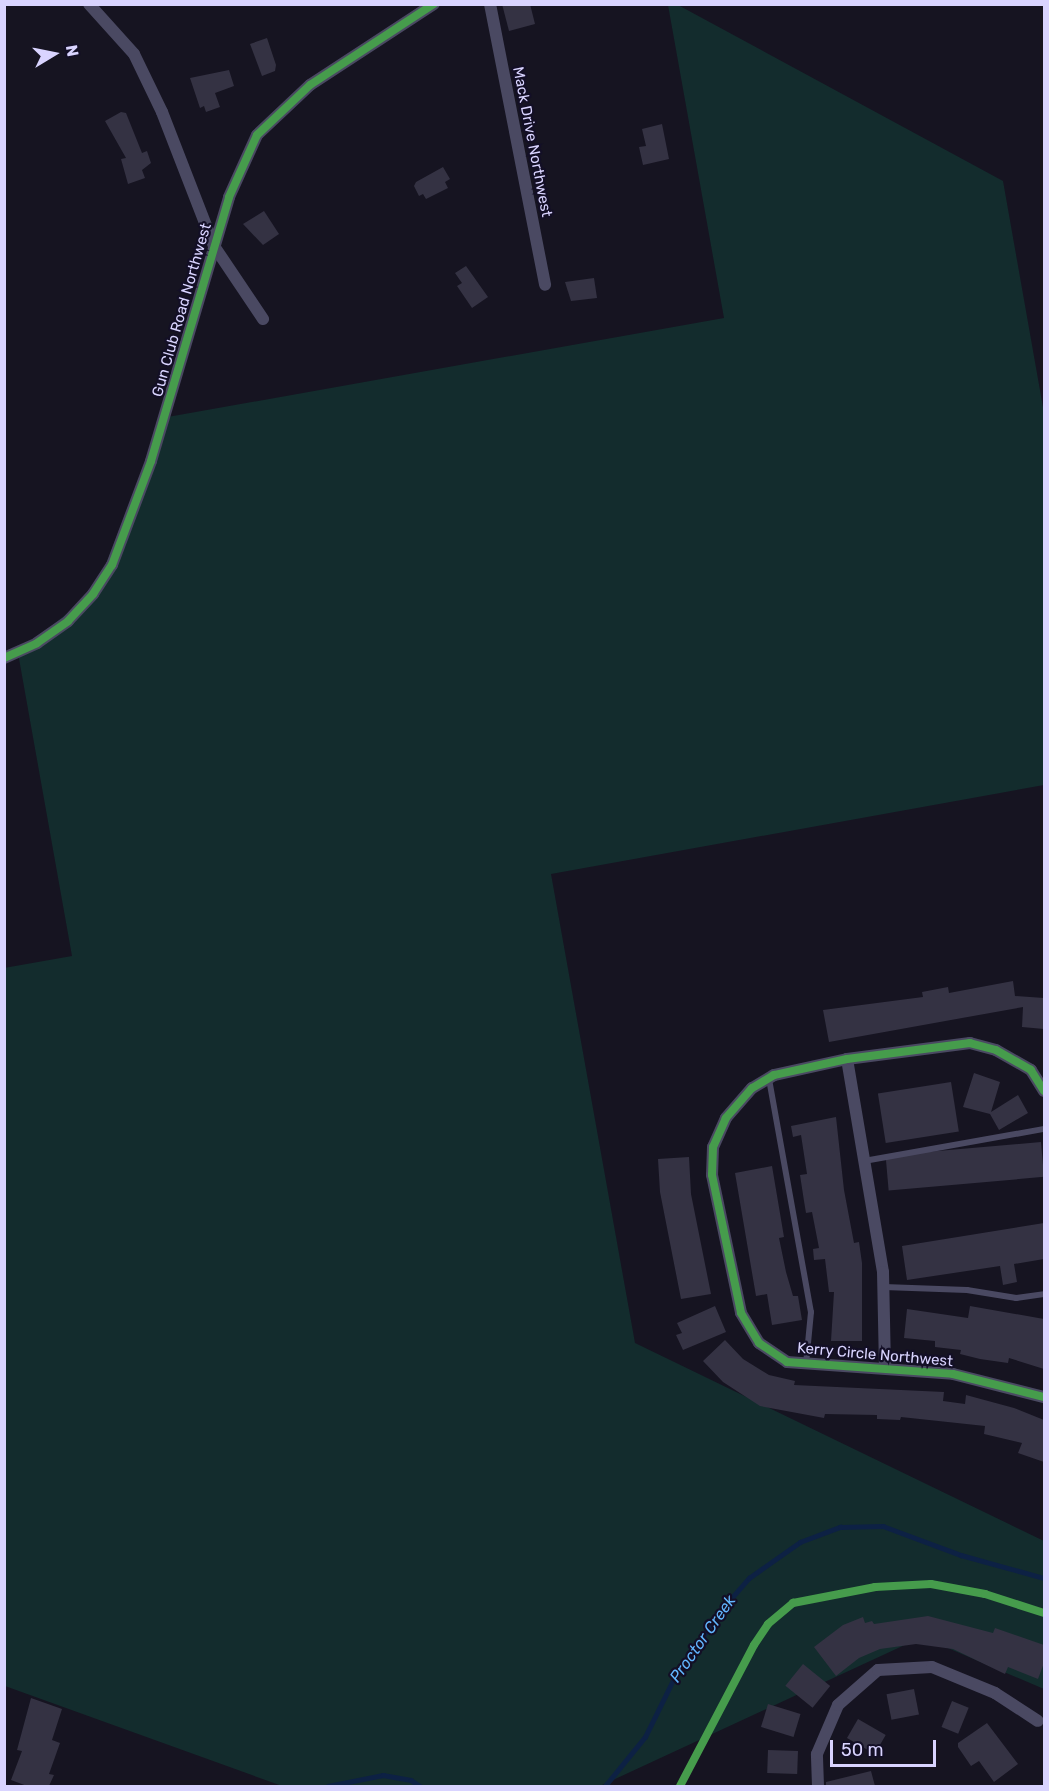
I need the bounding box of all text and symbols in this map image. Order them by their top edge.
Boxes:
north arrow [24,24,84,84]
text: N [62,43,83,58]
street label: Mack Drive Northwest [509,65,555,219]
street label: Gun Club Road Northwest [149,221,215,399]
street label: Kerry Circle Northwest [796,1339,954,1371]
water label: Proctor Creek [666,1592,740,1686]
scale bar [833,1728,940,1766]
text: 50 m [841,1739,884,1761]

